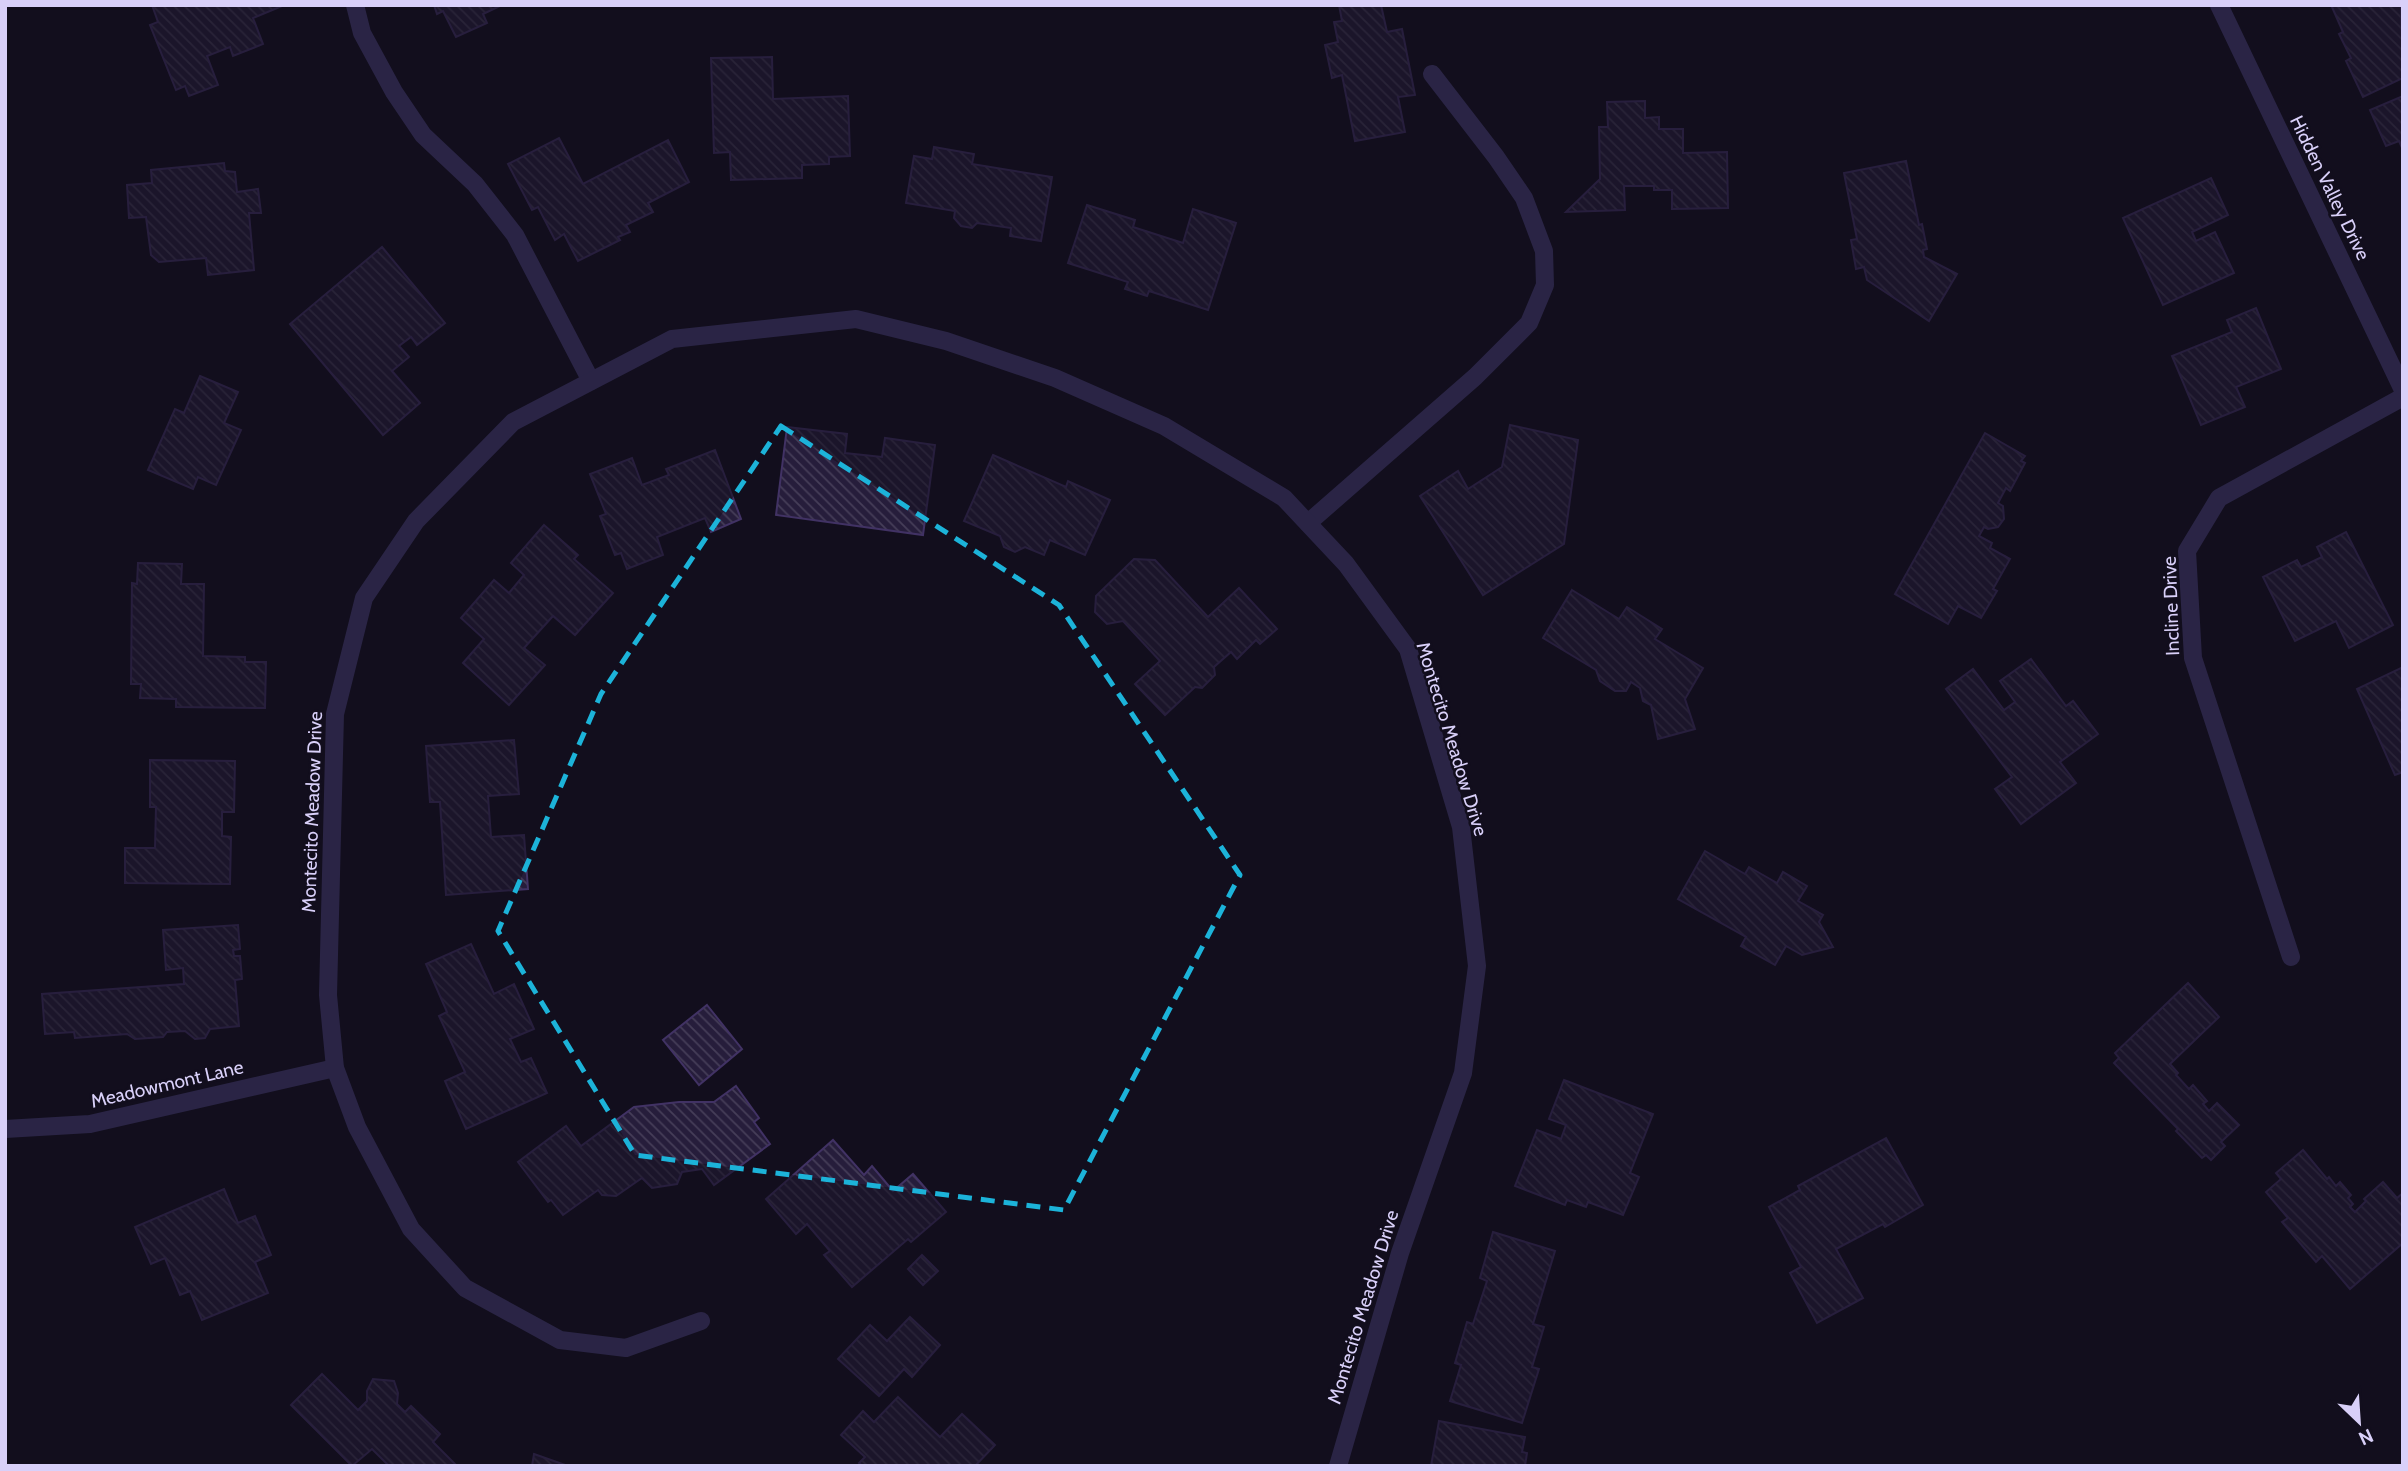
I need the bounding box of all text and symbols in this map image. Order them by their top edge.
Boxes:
street label: Hidden Valley Drive [2285,112,2375,264]
street label: Incline Drive [2158,556,2184,656]
street label: Montecito Meadow Drive [1412,639,1493,839]
street label: Montecito Meadow Drive [297,711,327,913]
street label: Meadowmont Lane [88,1055,246,1113]
street label: Montecito Meadow Drive [1323,1207,1404,1407]
north arrow [2324,1387,2394,1457]
text: N [2355,1424,2377,1450]

